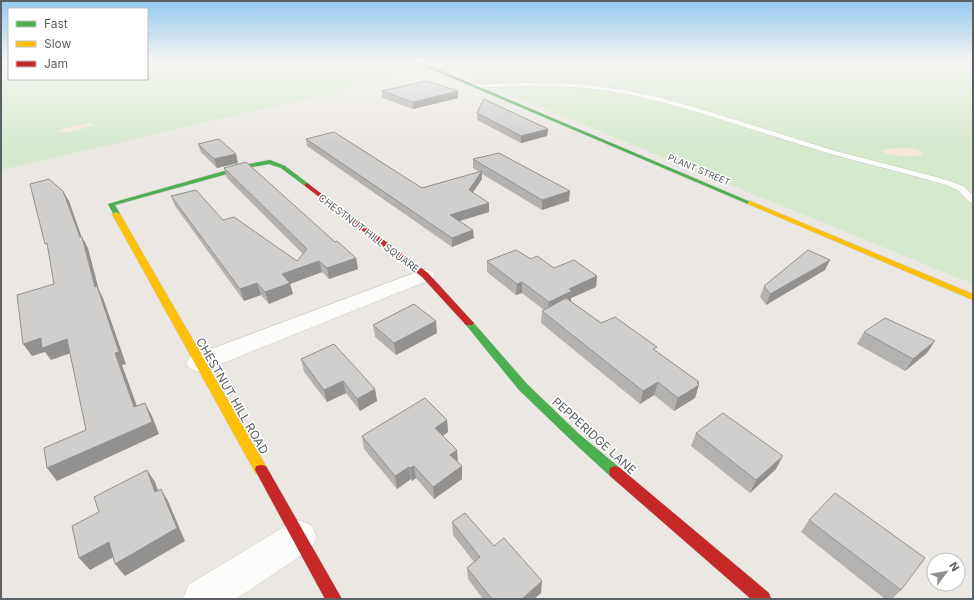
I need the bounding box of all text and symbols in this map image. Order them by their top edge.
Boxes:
legend [8,8,148,80]
text: Fast [44,16,68,31]
text: Slow [44,36,72,51]
text: Jam [44,56,68,71]
street label: PLANT STREET [667,152,732,188]
street label: CHESTNUT HILL SQUARE [316,191,422,275]
street label: CHESTNUT HILL ROAD [193,335,272,457]
street label: PEPPERIDGE LANE [549,394,639,477]
north arrow [926,552,966,592]
text: N [946,559,963,574]

